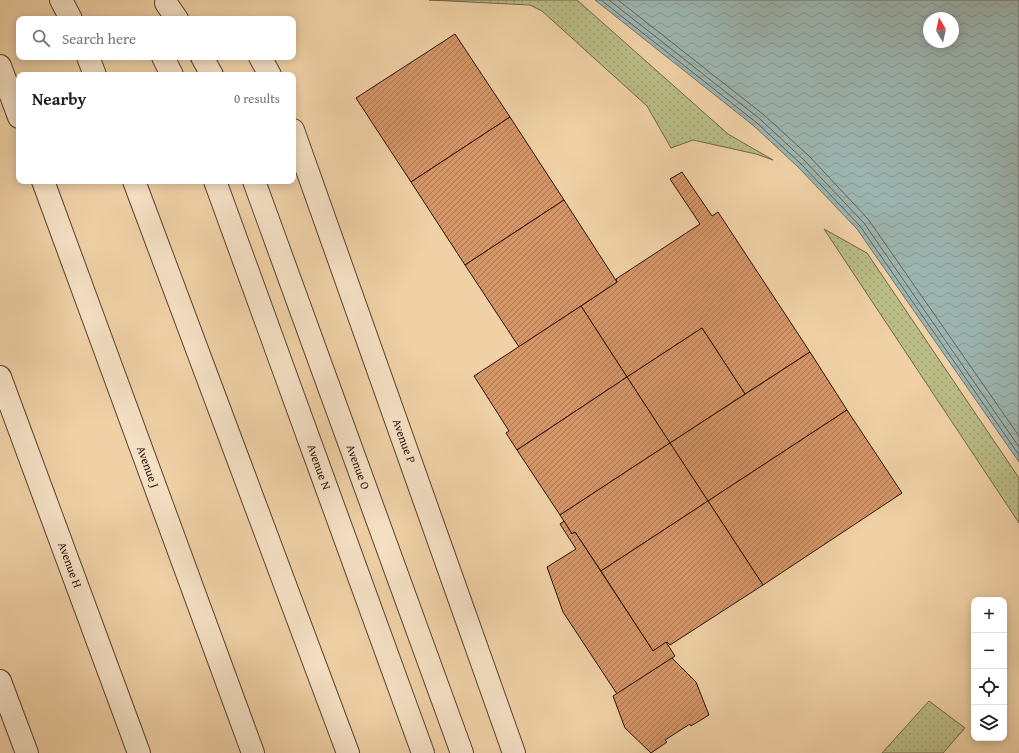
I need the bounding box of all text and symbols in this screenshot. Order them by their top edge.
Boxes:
north arrow [923,12,959,48]
search box [16,16,296,60]
icon: search [30,27,52,49]
text: Search here [62,28,136,49]
text: Nearby [32,86,86,111]
text: 0 results [234,89,280,108]
street label: Avenue P [389,416,420,465]
street label: Avenue N [303,442,336,492]
street label: Avenue O [342,442,374,492]
street label: Avenue J [133,444,164,490]
street label: Avenue H [54,540,87,590]
map controls [971,597,1007,741]
button: + [971,597,1007,633]
button: − [971,633,1007,669]
button: locate [971,669,1007,705]
button: layers [971,705,1007,741]

